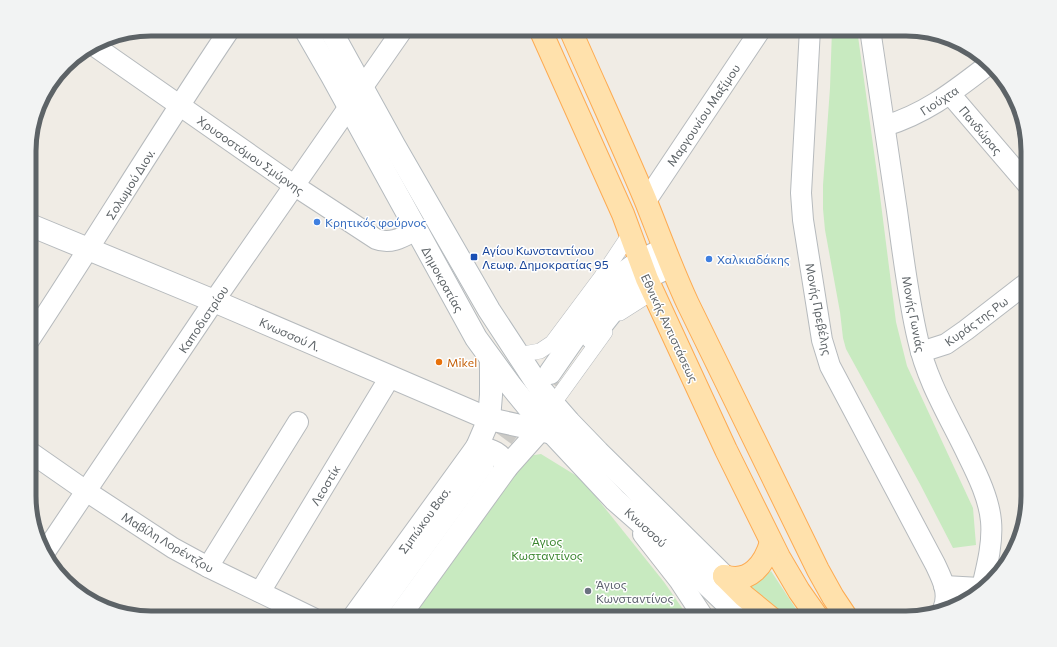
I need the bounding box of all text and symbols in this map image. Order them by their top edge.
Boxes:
street label: Μαργουνίου Μαξίμου [664,61,743,169]
street label: Γιούχτα [917,82,961,118]
street label: Πανδώρας [957,103,1005,157]
street label: Χρυσοστόμου Σμύρνης [195,113,307,197]
street label: Σολωμού Διον. [103,146,157,222]
place label: Κρητικός φούρνος [325,215,427,229]
marker: Κρητικός φούρνος [312,217,322,227]
place label: Αγίου Κωνσταντίνου Λεωφ. Δημοκρατίας 95 [482,243,609,271]
street label: Δημοκρατίας [419,244,467,314]
marker: Αγίου Κωνσταντίνου Λεωφ. Δημοκρατίας 95 [469,252,479,262]
place label: Χαλκιαδάκης [717,252,790,266]
marker: Χαλκιαδάκης [704,254,714,264]
street label: Μονής Πρεβέλης [803,262,835,356]
street label: Εθνικής Αντιστάσεως [639,272,701,385]
street label: Μονής Γωνιάς [900,275,928,353]
street label: Καποδιστρίου [175,282,231,355]
street label: Κυράς της Ρω [942,293,1010,349]
street label: Κνωσσού Λ. [257,314,323,354]
place label: Mikel [447,355,477,369]
marker: Mikel [434,357,444,367]
street label: Λεοστίκ [307,462,343,508]
street label: Σμπώκου Βασ. [395,484,453,556]
street label: Κνωσσού [622,504,670,550]
street label: Μαβίλη Λορέντζου [120,509,217,575]
park label: Άγιος Κωσταντίνος [511,534,583,562]
place label: Άγιος Κωνσταντίνος [595,577,673,605]
marker: Άγιος Κωνσταντίνος [583,586,593,596]

